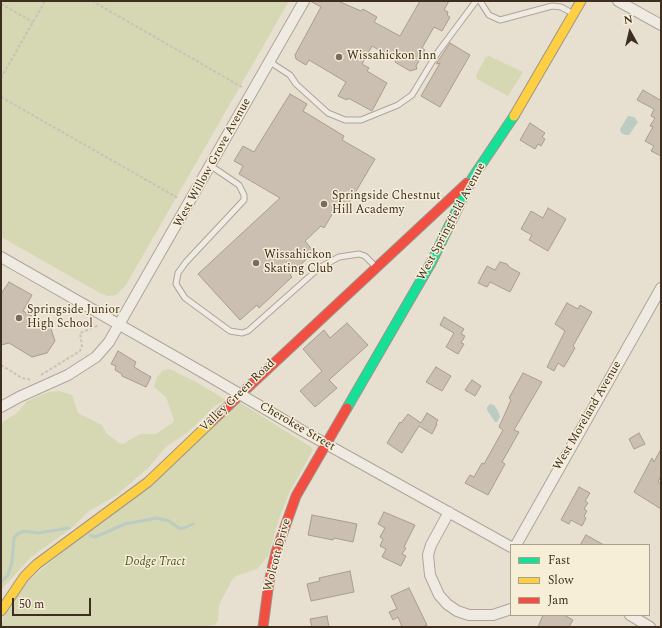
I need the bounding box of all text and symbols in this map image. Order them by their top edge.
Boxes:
text: N [623,11,634,29]
north arrow [610,12,650,52]
place label: Wissahickon Inn [347,50,436,64]
marker: Wissahickon Inn [334,52,344,62]
street label: West Willow Grove Avenue [171,96,255,230]
street label: West Springfield Avenue [415,161,489,283]
place label: Springside Chestnut Hill Academy [332,190,440,218]
marker: Springside Chestnut Hill Academy [319,199,329,209]
place label: Wissahickon Skating Club [264,249,333,277]
marker: Wissahickon Skating Club [251,258,261,268]
place label: Springside Junior High School [27,304,120,332]
marker: Springside Junior High School [14,313,24,323]
street label: Valley Green Road [198,357,278,435]
street label: West Moreland Avenue [551,359,625,473]
street label: Cherokee Street [256,399,338,455]
street label: Wolcott Drive [261,517,295,593]
legend [510,544,650,616]
text: Fast [548,551,570,570]
park label: Dodge Tract [125,556,185,570]
text: Slow [548,571,573,590]
scale bar [14,590,93,616]
text: Jam [548,591,569,610]
text: 50 m [19,595,44,614]

